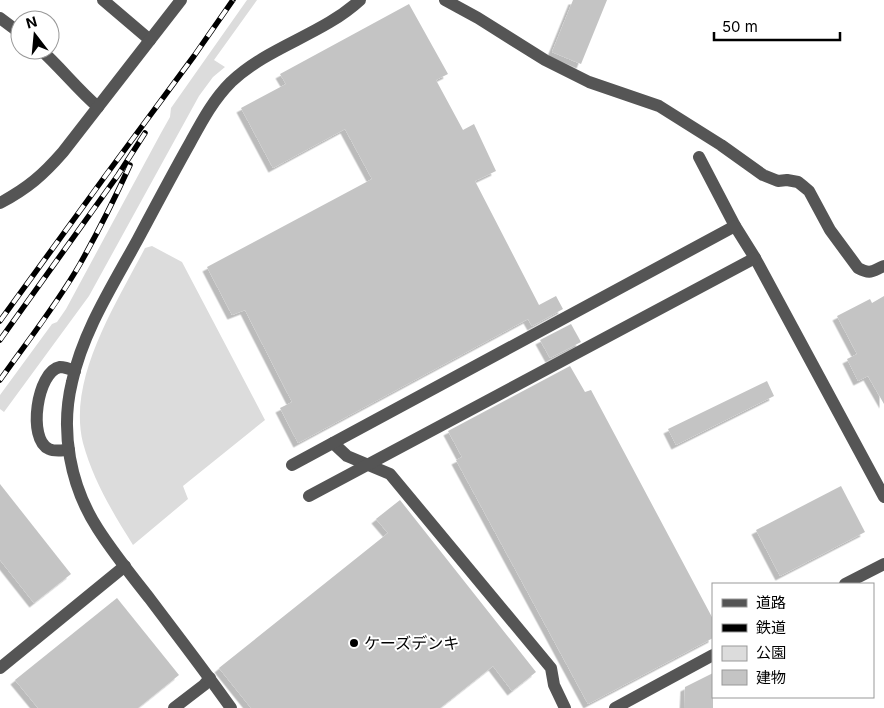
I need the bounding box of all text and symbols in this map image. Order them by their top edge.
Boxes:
north arrow [10,10,60,60]
scale bar [714,10,840,42]
text: N [24,12,39,32]
text: 50 m [722,17,758,36]
legend [712,583,874,698]
text: 道路 [756,593,786,612]
text: 鉄道 [756,618,786,637]
place label: ケーズデンキ [364,633,459,653]
marker: ケーズデンキ [348,637,360,649]
text: 公園 [756,643,786,662]
text: 建物 [756,668,786,687]

